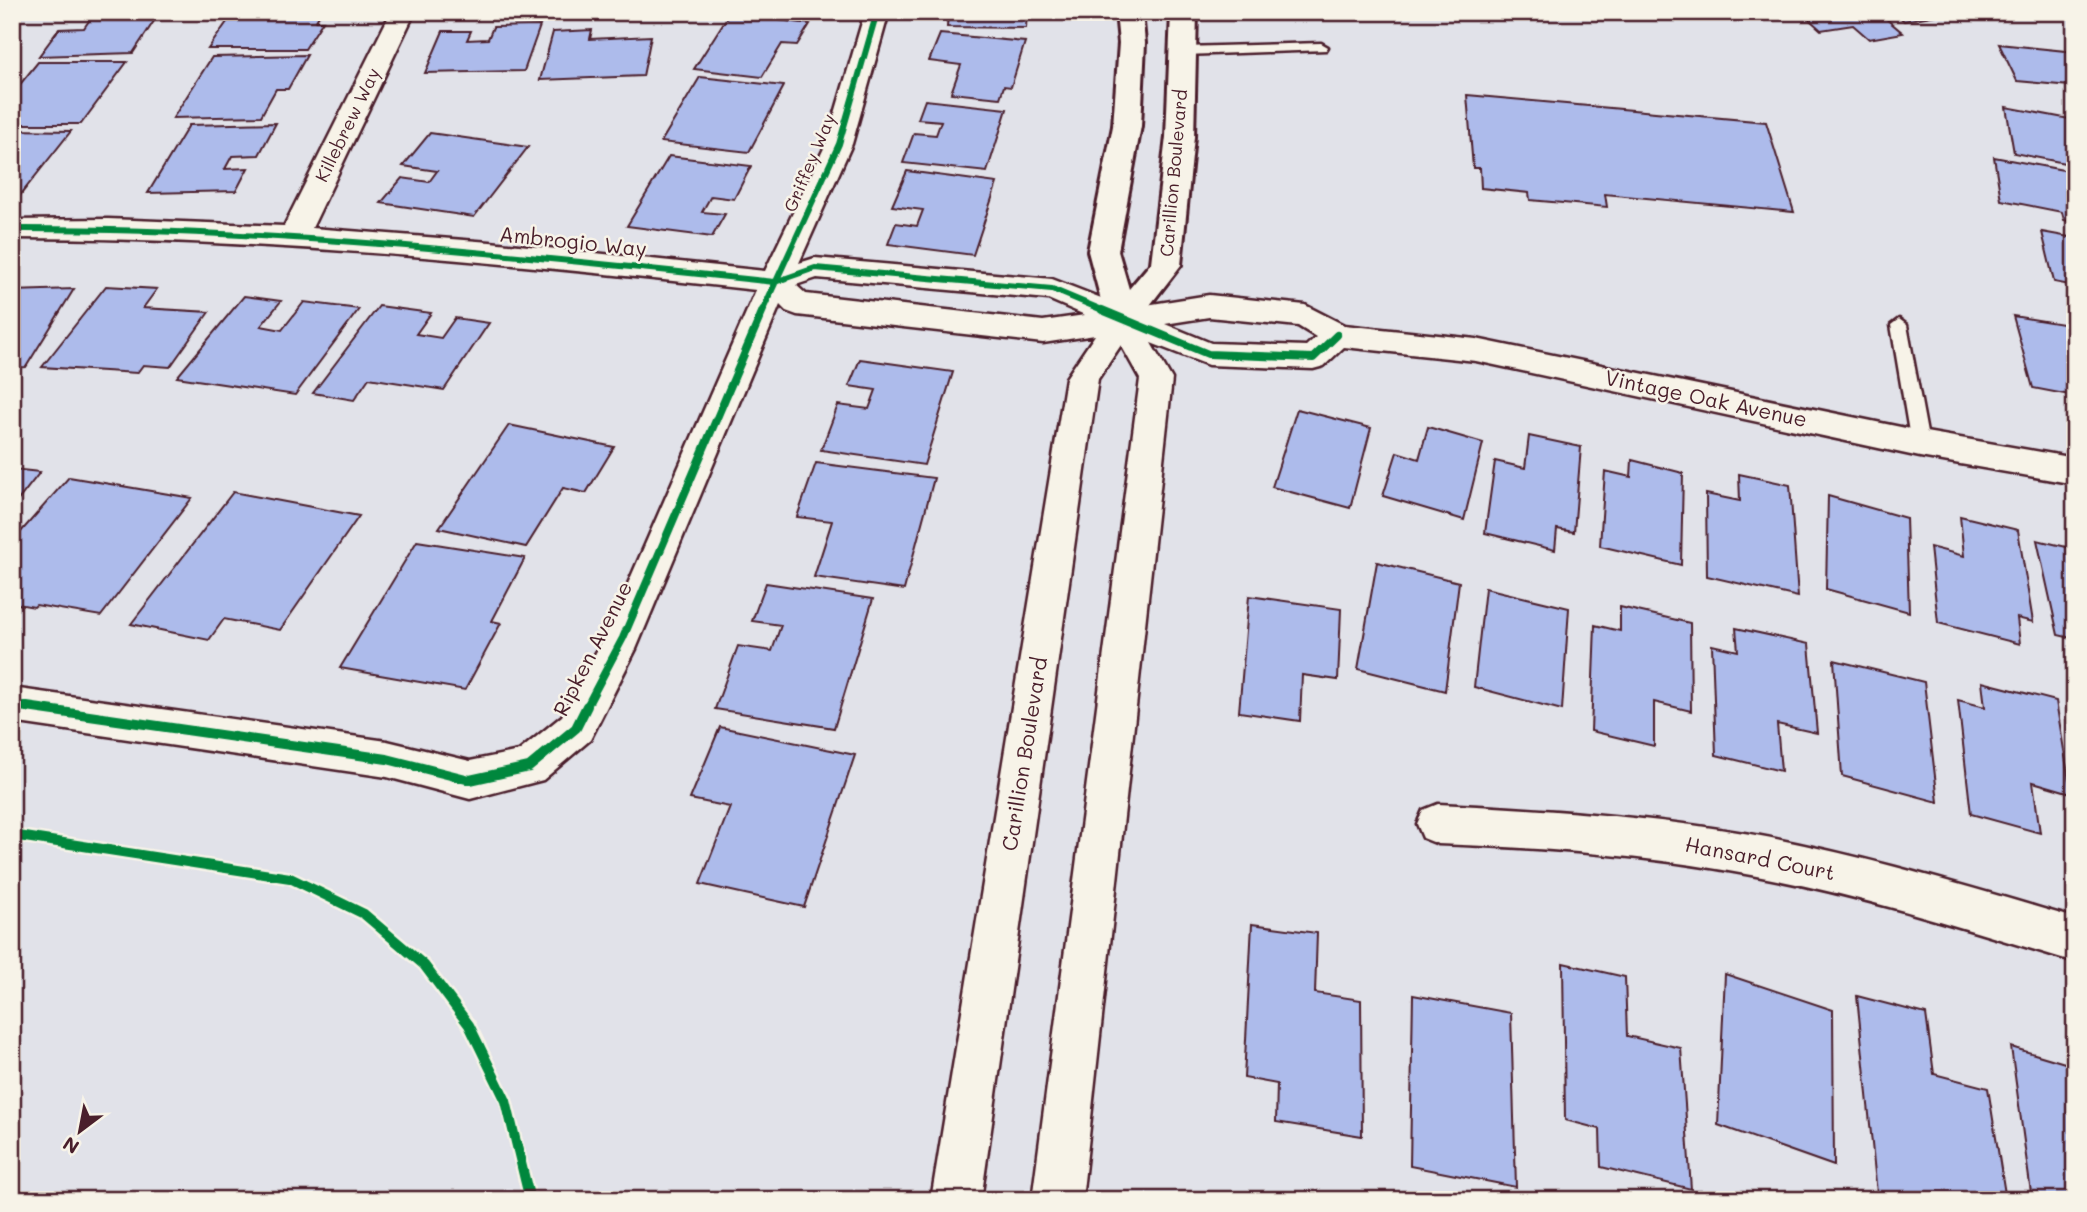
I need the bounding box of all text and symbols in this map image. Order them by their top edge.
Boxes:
street label: Killebrew Way [309,63,385,186]
street label: Carillion Boulevard [1154,88,1192,258]
street label: Griffey Way [778,110,841,215]
street label: Ambrogio Way [498,219,648,262]
street label: Vintage Oak Avenue [1603,363,1810,432]
street label: Ripken Avenue [546,576,637,720]
street label: Carillion Boulevard [995,655,1052,853]
street label: Hansard Court [1683,830,1838,885]
north arrow [46,1096,116,1166]
text: N [58,1131,83,1160]

